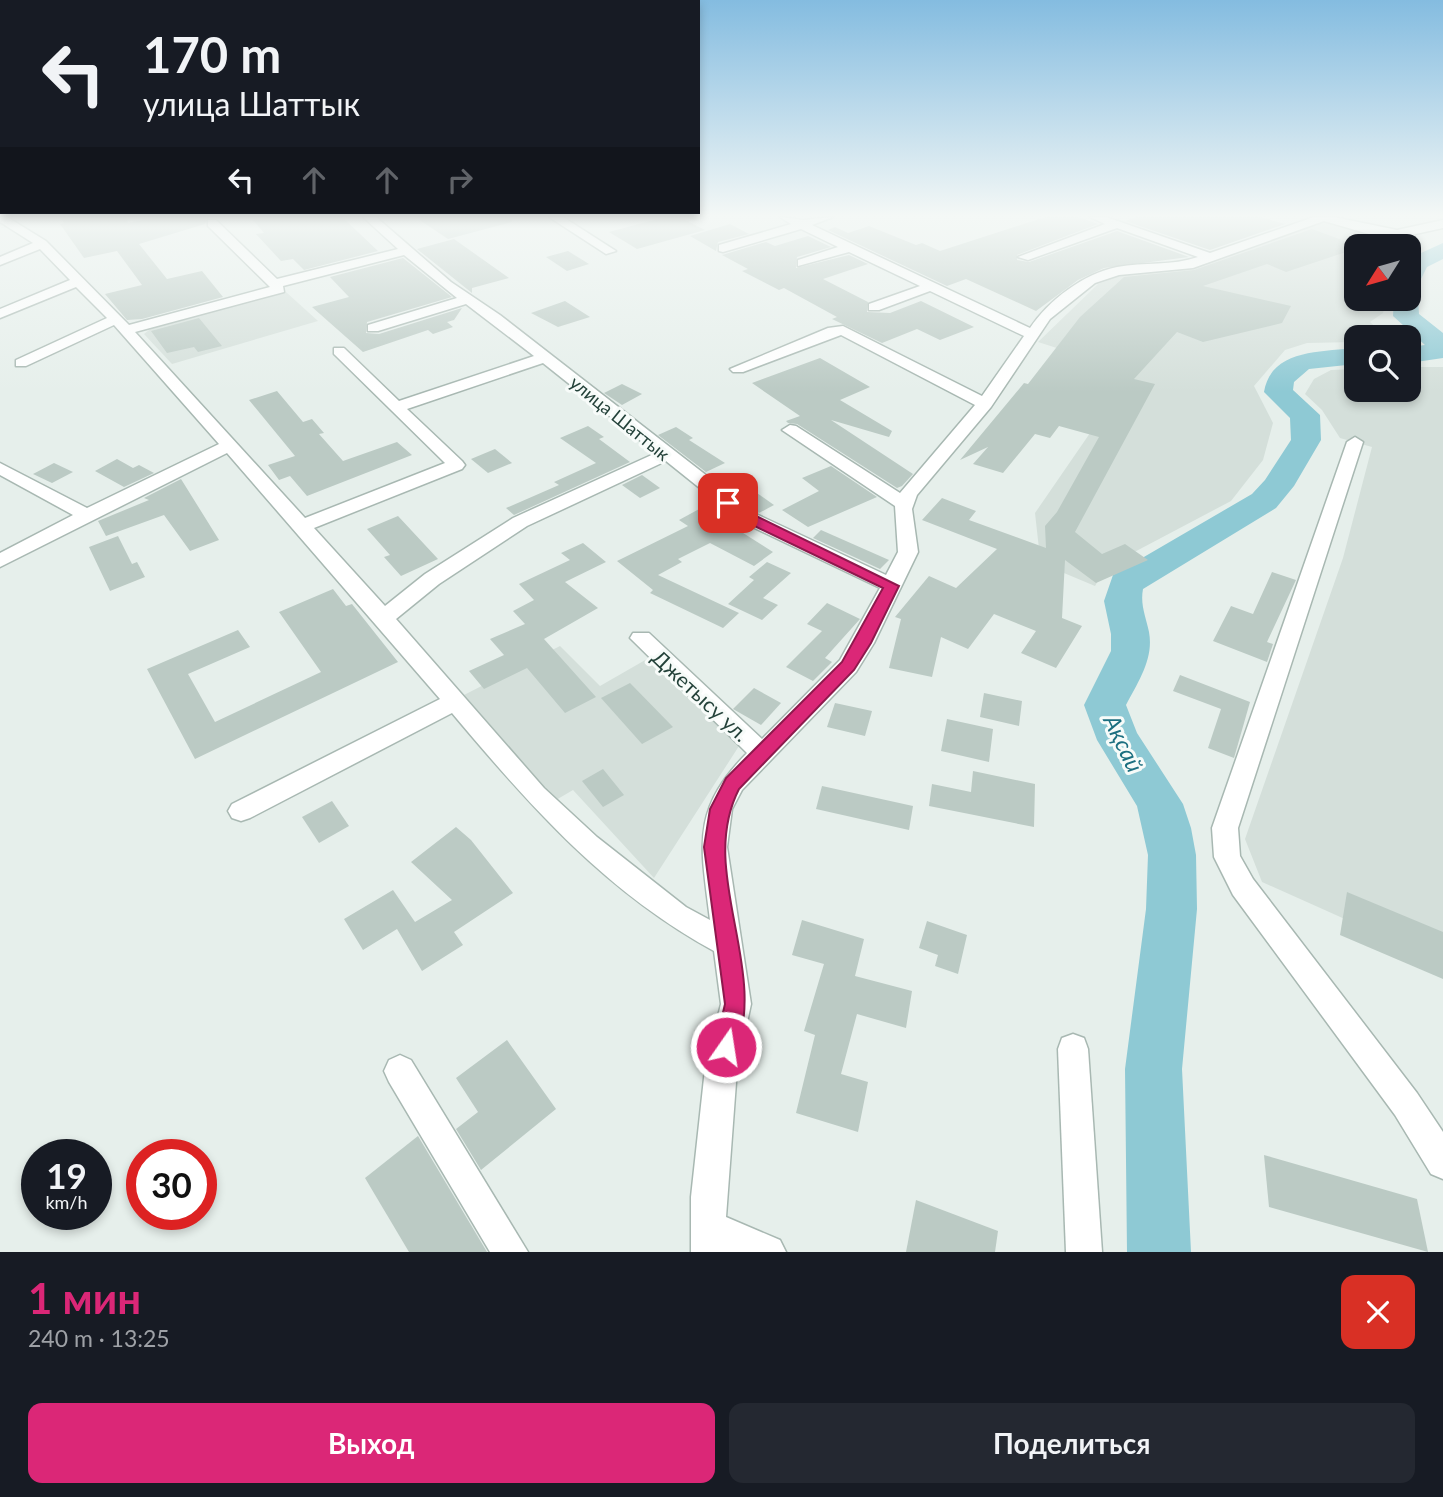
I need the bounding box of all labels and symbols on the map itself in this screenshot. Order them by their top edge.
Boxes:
north arrow [1344,234,1421,312]
street label: улица Шаттык [566,371,675,465]
pin [698,473,758,533]
street label: Джетысу ул. [648,644,754,746]
water label: Ақсай [1098,709,1150,776]
position arrow [689,1010,763,1084]
speed limit sign: 30 [126,1139,217,1230]

